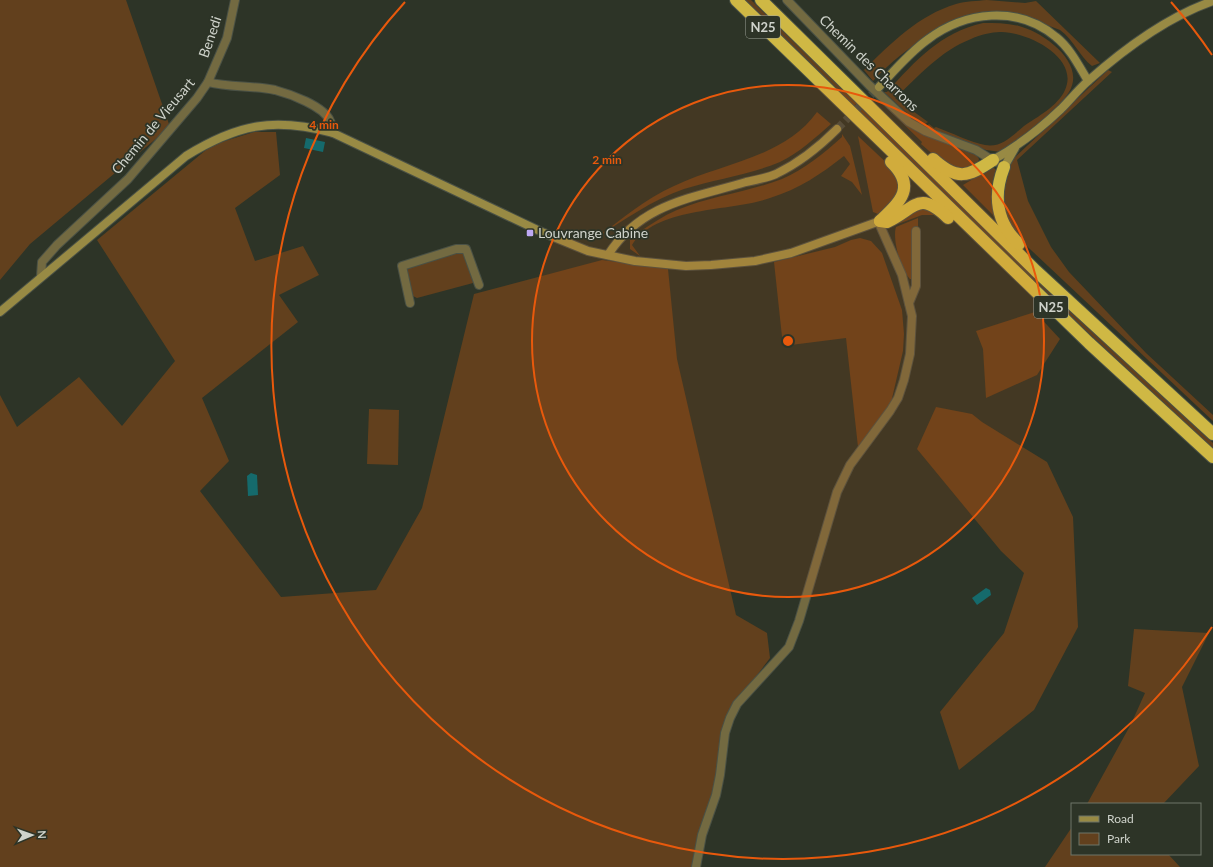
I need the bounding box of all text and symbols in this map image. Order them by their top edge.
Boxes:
street label: Chemin des Charrons [816,11,923,114]
street label: Benedi [195,14,225,60]
road number: N25 [746,16,780,38]
street label: Chemin de Vieusart [107,74,198,177]
text: 4 min [309,117,339,132]
text: 2 min [592,152,622,167]
place label: Louvrange Cabine [538,224,648,241]
marker: Louvrange Cabine [525,228,535,238]
road number: N25 [1034,296,1068,318]
centre of rings [781,334,795,348]
legend [1071,803,1201,855]
text: Road [1107,811,1134,826]
north arrow [12,815,52,855]
text: N [36,830,49,839]
text: Park [1107,831,1131,846]

